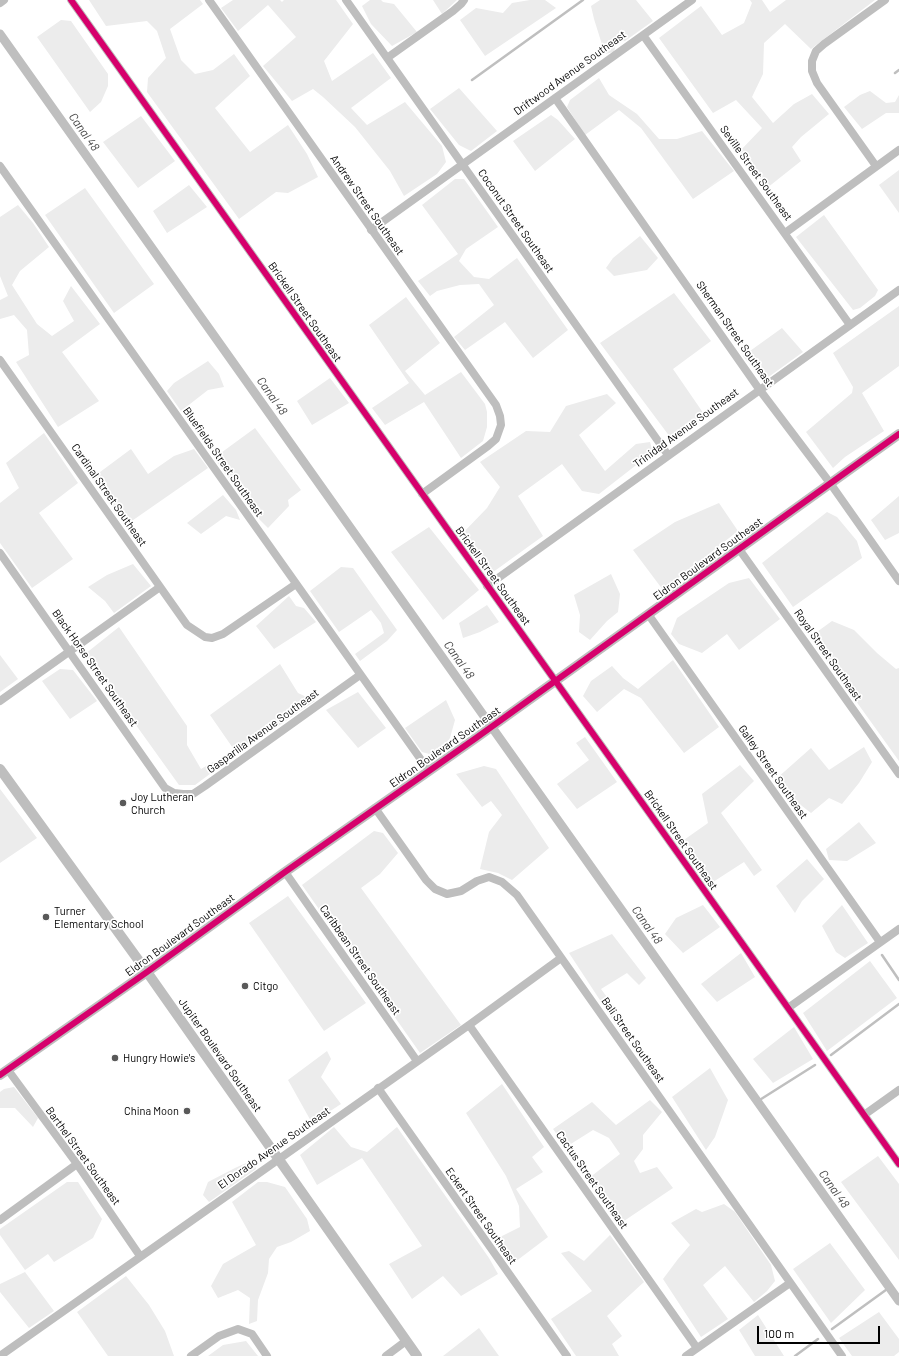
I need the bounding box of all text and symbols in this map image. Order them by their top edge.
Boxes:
street label: Driftwood Avenue Southeast [511,28,629,118]
water label: Canal 48 [66,110,102,154]
street label: Seville Street Southeast [717,123,795,223]
street label: Andrew Street Southeast [327,152,407,258]
street label: Coconut Street Southeast [475,167,557,275]
street label: Brickell Street Southeast [265,259,345,365]
street label: Sherman Street Southeast [693,279,777,389]
water label: Canal 48 [254,374,290,418]
street label: Trinidad Avenue Southeast [631,385,741,471]
street label: Bluefields Street Southeast [180,405,266,519]
street label: Cardinal Street Southeast [68,441,150,549]
street label: Eldron Boulevard Southeast [651,515,765,603]
street label: Brickell Street Southeast [453,524,533,628]
street label: Black Horse Street Southeast [49,607,141,729]
street label: Royal Street Southeast [791,607,865,703]
water label: Canal 48 [441,638,477,682]
street label: Gasparilla Avenue Southeast [205,686,321,776]
street label: Eldron Boulevard Southeast [387,704,503,790]
street label: Galley Street Southeast [736,723,810,821]
street label: Brickell Street Southeast [641,787,721,893]
place label: Joy Lutheran Church [131,790,194,816]
marker: Joy Lutheran Church [118,798,128,808]
street label: Eldron Boulevard Southeast [123,891,237,979]
street label: Caribbean Street Southeast [317,902,403,1018]
water label: Canal 48 [629,903,665,947]
place label: Turner Elementary School [54,904,144,930]
marker: Turner Elementary School [41,912,51,922]
place label: Citgo [253,979,278,993]
marker: Citgo [240,981,250,991]
street label: Bali Street Southeast [599,995,667,1085]
street label: Jupiter Boulevard Southeast [176,996,264,1114]
place label: Hungry Howie's [123,1051,195,1065]
marker: Hungry Howie's [110,1053,120,1063]
street label: Barthel Street Southeast [43,1104,123,1208]
place label: China Moon [124,1104,179,1118]
street label: El Dorado Avenue Southeast [215,1104,333,1192]
marker: China Moon [182,1106,192,1116]
street label: Cactus Street Southeast [553,1129,631,1231]
street label: Eckert Street Southeast [443,1165,519,1267]
water label: Canal 48 [816,1167,852,1211]
scale bar [759,1318,882,1344]
text: 100 m [764,1326,794,1340]

